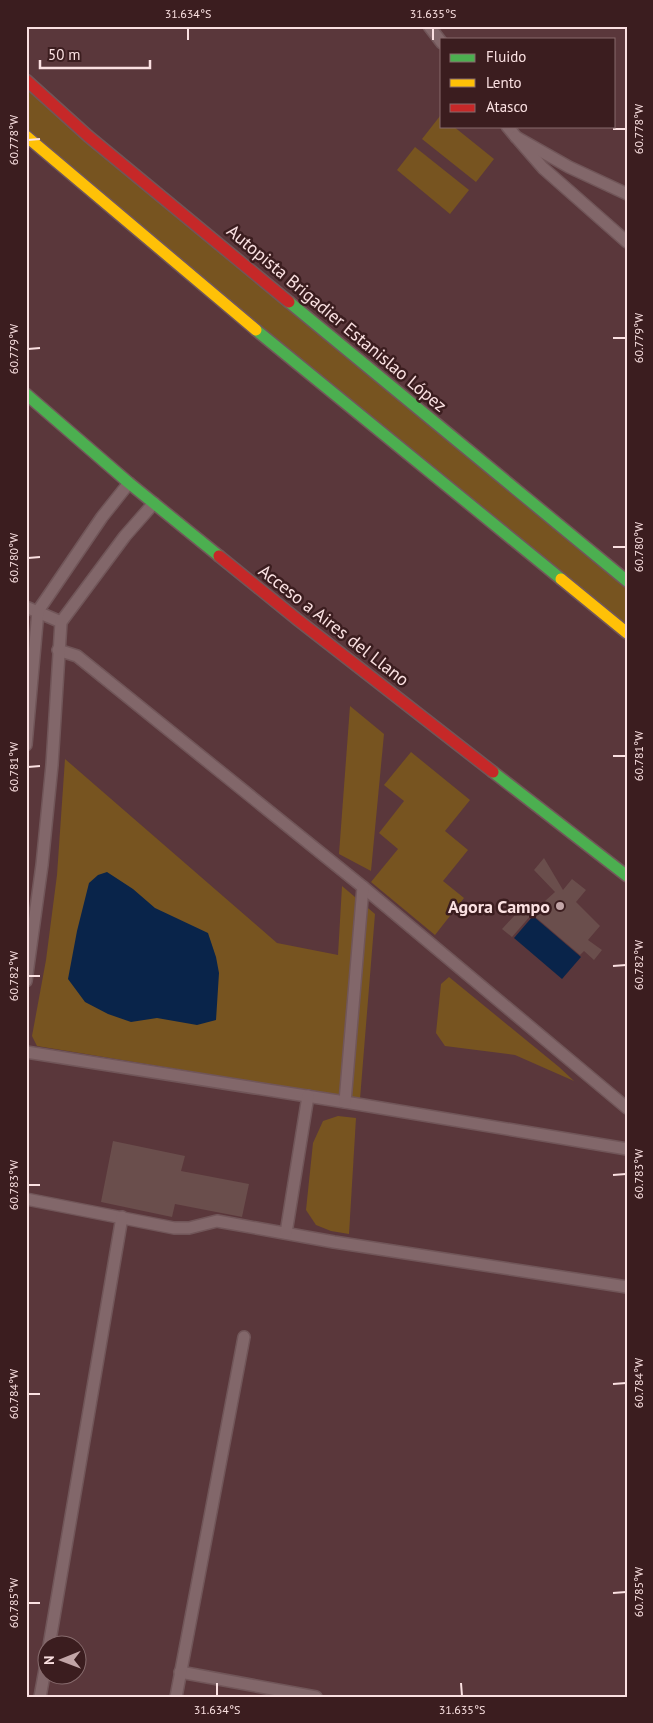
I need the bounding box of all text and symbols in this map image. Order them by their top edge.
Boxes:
text: 31.634°S [165,6,211,21]
text: 31.635°S [410,6,456,21]
scale bar [40,38,150,70]
legend [440,38,616,128]
text: 50 m [48,45,81,64]
text: Fluido [486,47,526,66]
text: Lento [486,73,522,92]
text: Atasco [486,97,528,116]
text: 60.778°W [631,104,646,154]
text: 60.778°W [6,115,21,165]
street label: Autopista Brigadier Estanislao López [222,219,452,417]
text: 60.779°W [631,313,646,363]
text: 60.779°W [6,324,21,374]
text: 60.780°W [631,522,646,572]
text: 60.780°W [6,533,21,583]
street label: Acceso a Aires del Llano [254,559,414,691]
text: 60.781°W [631,731,646,781]
text: 60.781°W [6,742,21,792]
place label: Agora Campo [448,895,550,918]
marker: Agora Campo [554,900,566,912]
text: 60.782°W [631,940,646,990]
text: 60.782°W [6,951,21,1001]
text: 60.783°W [631,1149,646,1199]
text: 60.783°W [6,1160,21,1210]
text: 60.784°W [631,1358,646,1408]
text: 60.784°W [6,1369,21,1419]
text: 60.785°W [631,1567,646,1617]
text: 60.785°W [6,1578,21,1628]
north arrow [38,1636,88,1686]
text: N [40,1655,58,1665]
text: 31.634°S [194,1702,240,1717]
text: 31.635°S [439,1702,485,1717]

